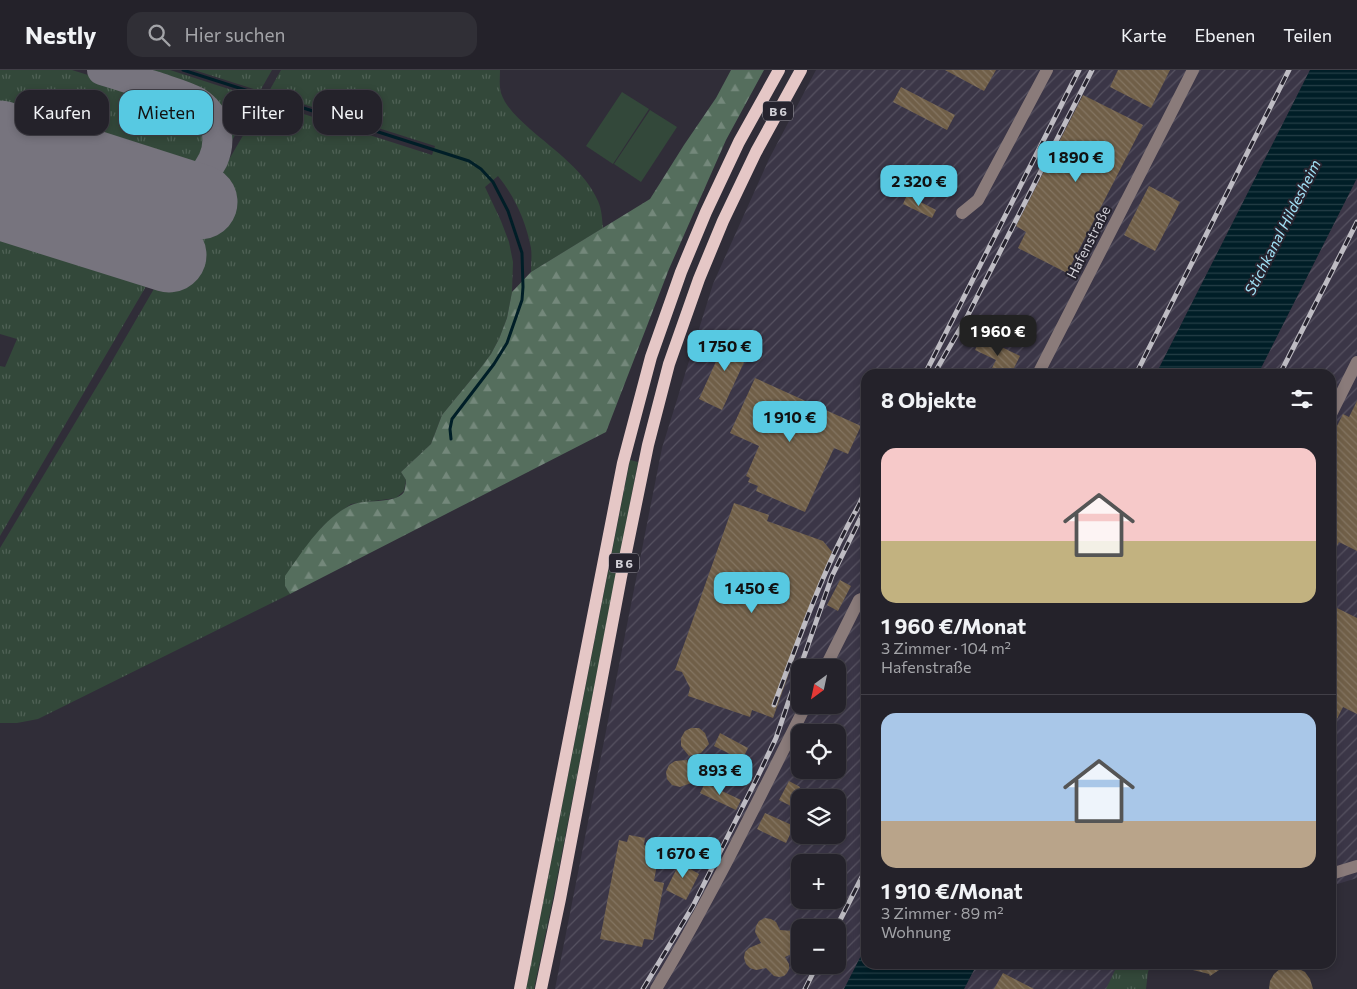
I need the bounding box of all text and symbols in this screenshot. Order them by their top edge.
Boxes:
search box [127,12,477,57]
text: Nestly [25,20,97,49]
icon: search [145,21,173,49]
text: Hier suchen [185,23,285,46]
text: Karte [1121,24,1166,46]
text: Ebenen [1194,24,1255,46]
text: Teilen [1283,24,1332,46]
chip: Kaufen [15,90,109,135]
chip: Mieten [119,90,213,135]
chip: Filter [223,90,303,135]
chip: Neu [313,90,382,135]
road number: B 6 [763,101,793,120]
pin: 1 890 € [1030,140,1122,183]
text: 1 890 € [1048,147,1104,166]
water label: Stichkanal Hildesheim [1240,156,1324,298]
pin: 2 320 € [873,164,965,207]
text: 2 320 € [891,171,947,190]
street label: Hafenstraße [1062,203,1114,281]
pin: 1 960 € [952,314,1044,357]
text: 1 960 € [971,321,1026,340]
pin: 1 750 € [679,330,771,372]
text: 1 750 € [698,336,752,355]
icon: filters [1288,385,1316,413]
text: 8 Objekte [881,387,976,412]
pin: 1 910 € [744,400,836,443]
text: 1 910 € [764,407,816,426]
icon: home [1054,480,1144,570]
road number: B 6 [609,553,639,572]
pin: 1 450 € [706,572,798,614]
text: 1 450 € [725,578,779,597]
text: 1 960 €/Monat [881,613,1026,638]
text: 3 Zimmer · 104 m² [881,638,1011,657]
text: Hafenstraße [881,657,971,676]
north arrow [791,659,846,714]
map controls [791,659,846,974]
button: locate [791,724,846,779]
icon: home [1054,746,1144,836]
pin: 893 € [685,754,755,796]
text: 893 € [698,760,742,779]
button: layers [791,789,846,844]
pin: 1 670 € [637,836,729,879]
text: 1 670 € [656,843,710,862]
button: + [791,854,846,909]
text: 1 910 €/Monat [881,878,1023,903]
text: 3 Zimmer · 89 m² [881,903,1004,922]
button: − [791,919,846,974]
text: Wohnung [881,922,951,941]

